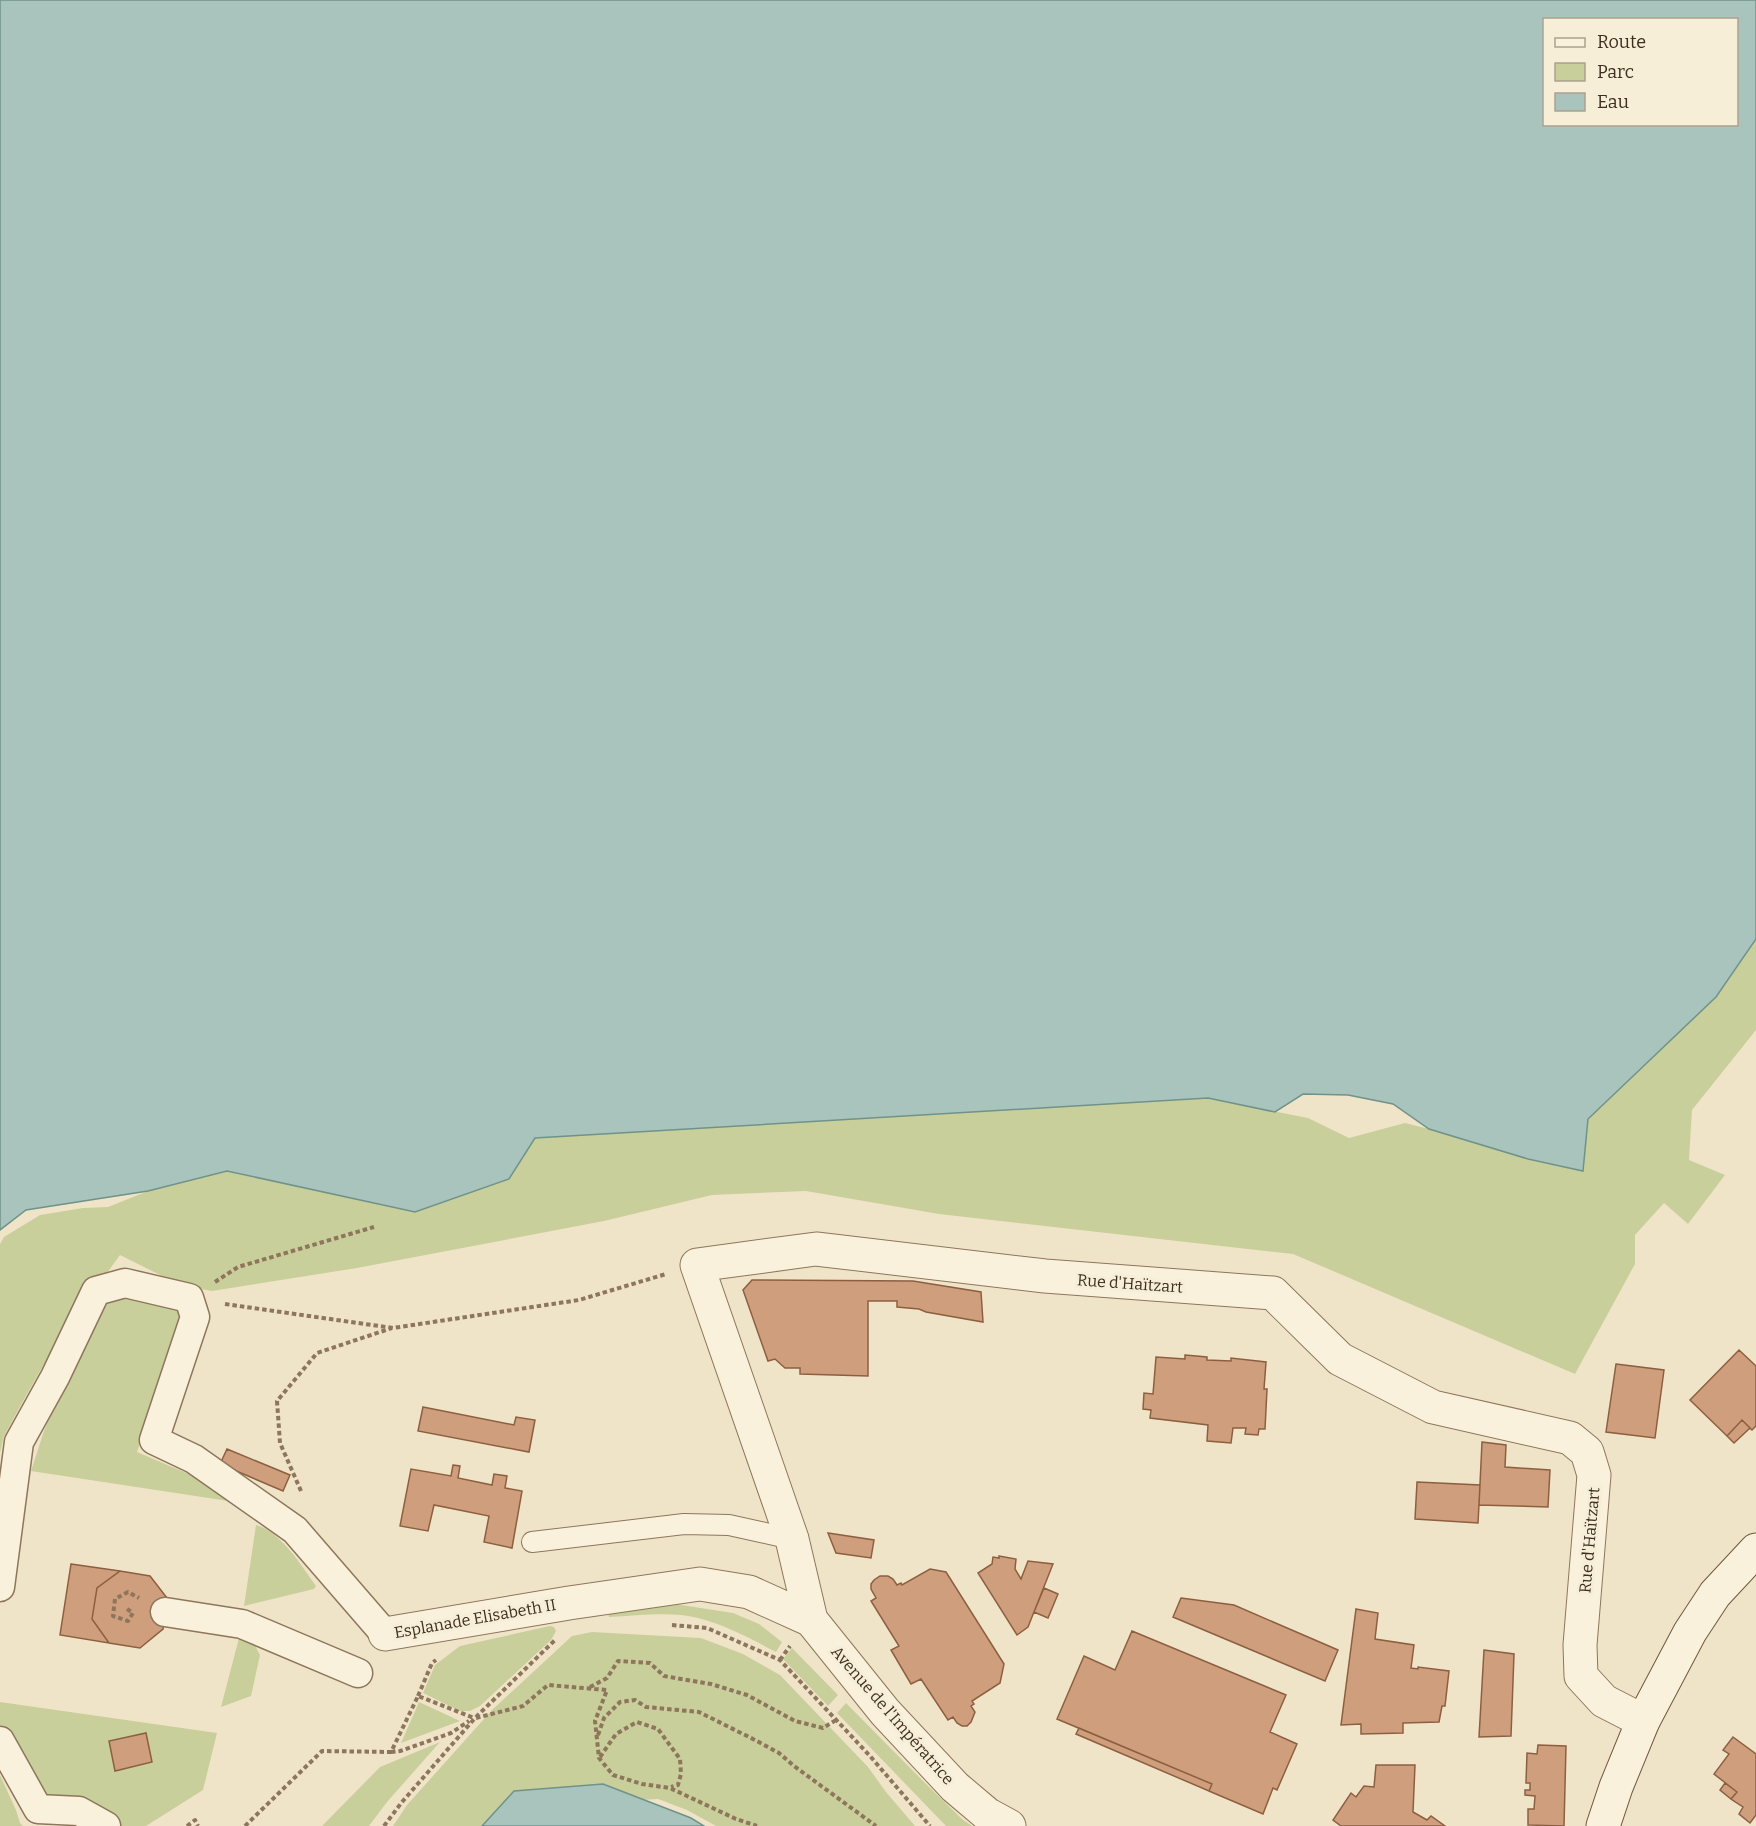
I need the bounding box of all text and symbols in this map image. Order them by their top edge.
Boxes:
legend [1543,18,1738,126]
text: Route [1597,31,1646,53]
text: Parc [1597,61,1634,83]
text: Eau [1597,91,1629,113]
street label: Rue d'Haïtzart [1076,1270,1184,1297]
street label: Rue d'Haïtzart [1575,1486,1604,1594]
street label: Esplanade Elisabeth II [393,1595,558,1642]
street label: Avenue de l'Impératrice [827,1642,958,1789]

